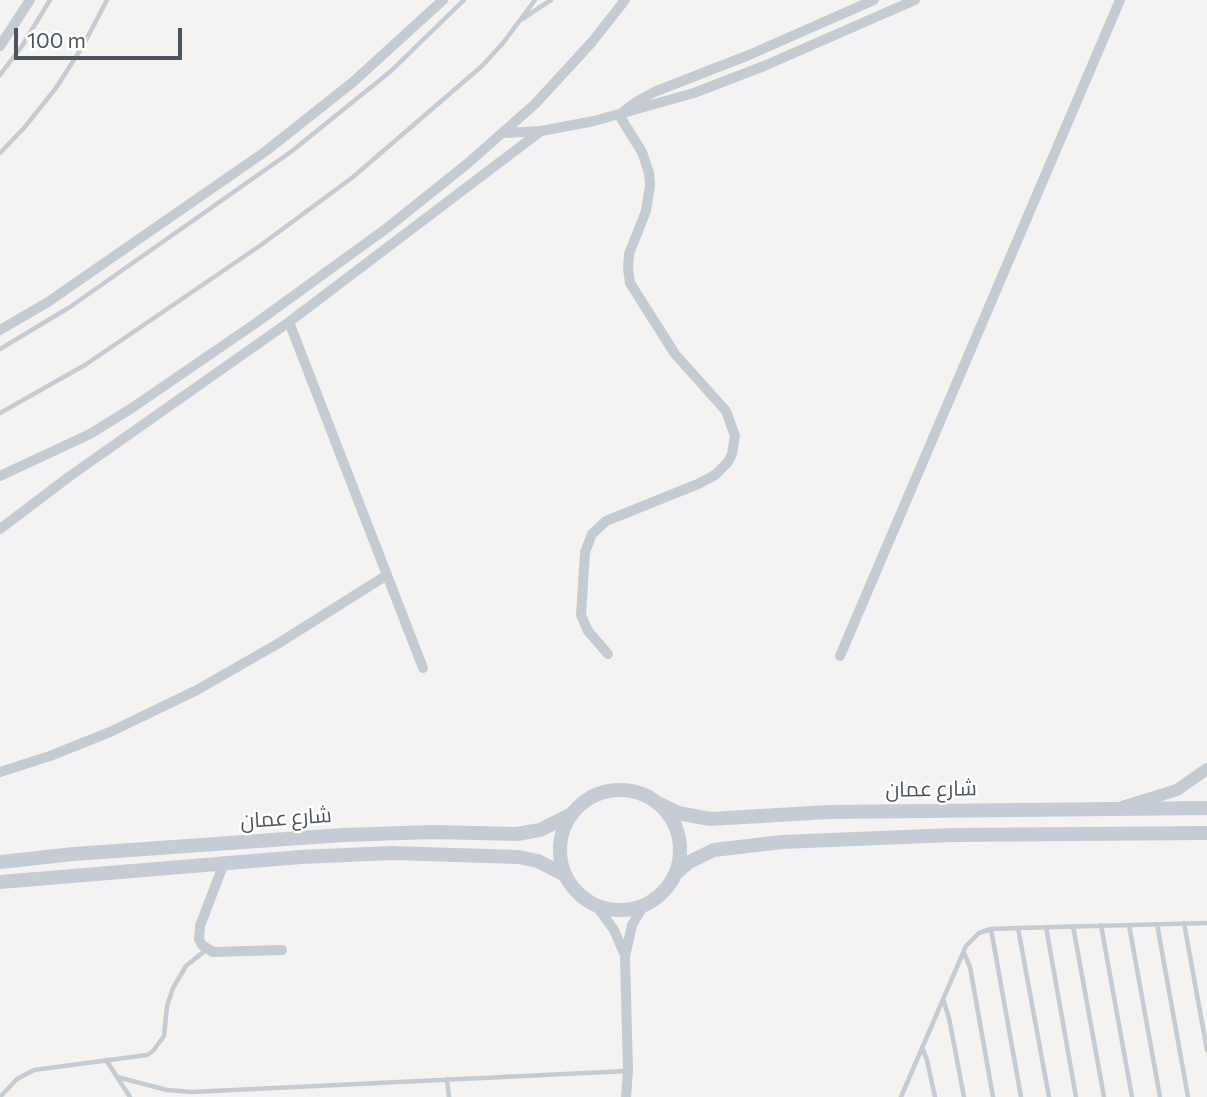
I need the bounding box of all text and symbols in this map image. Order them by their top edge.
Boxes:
scale bar [18,14,186,58]
text: 100 m [27,27,86,52]
street label: شارع عمان [885,776,977,802]
street label: شارع عمان [239,802,333,834]

